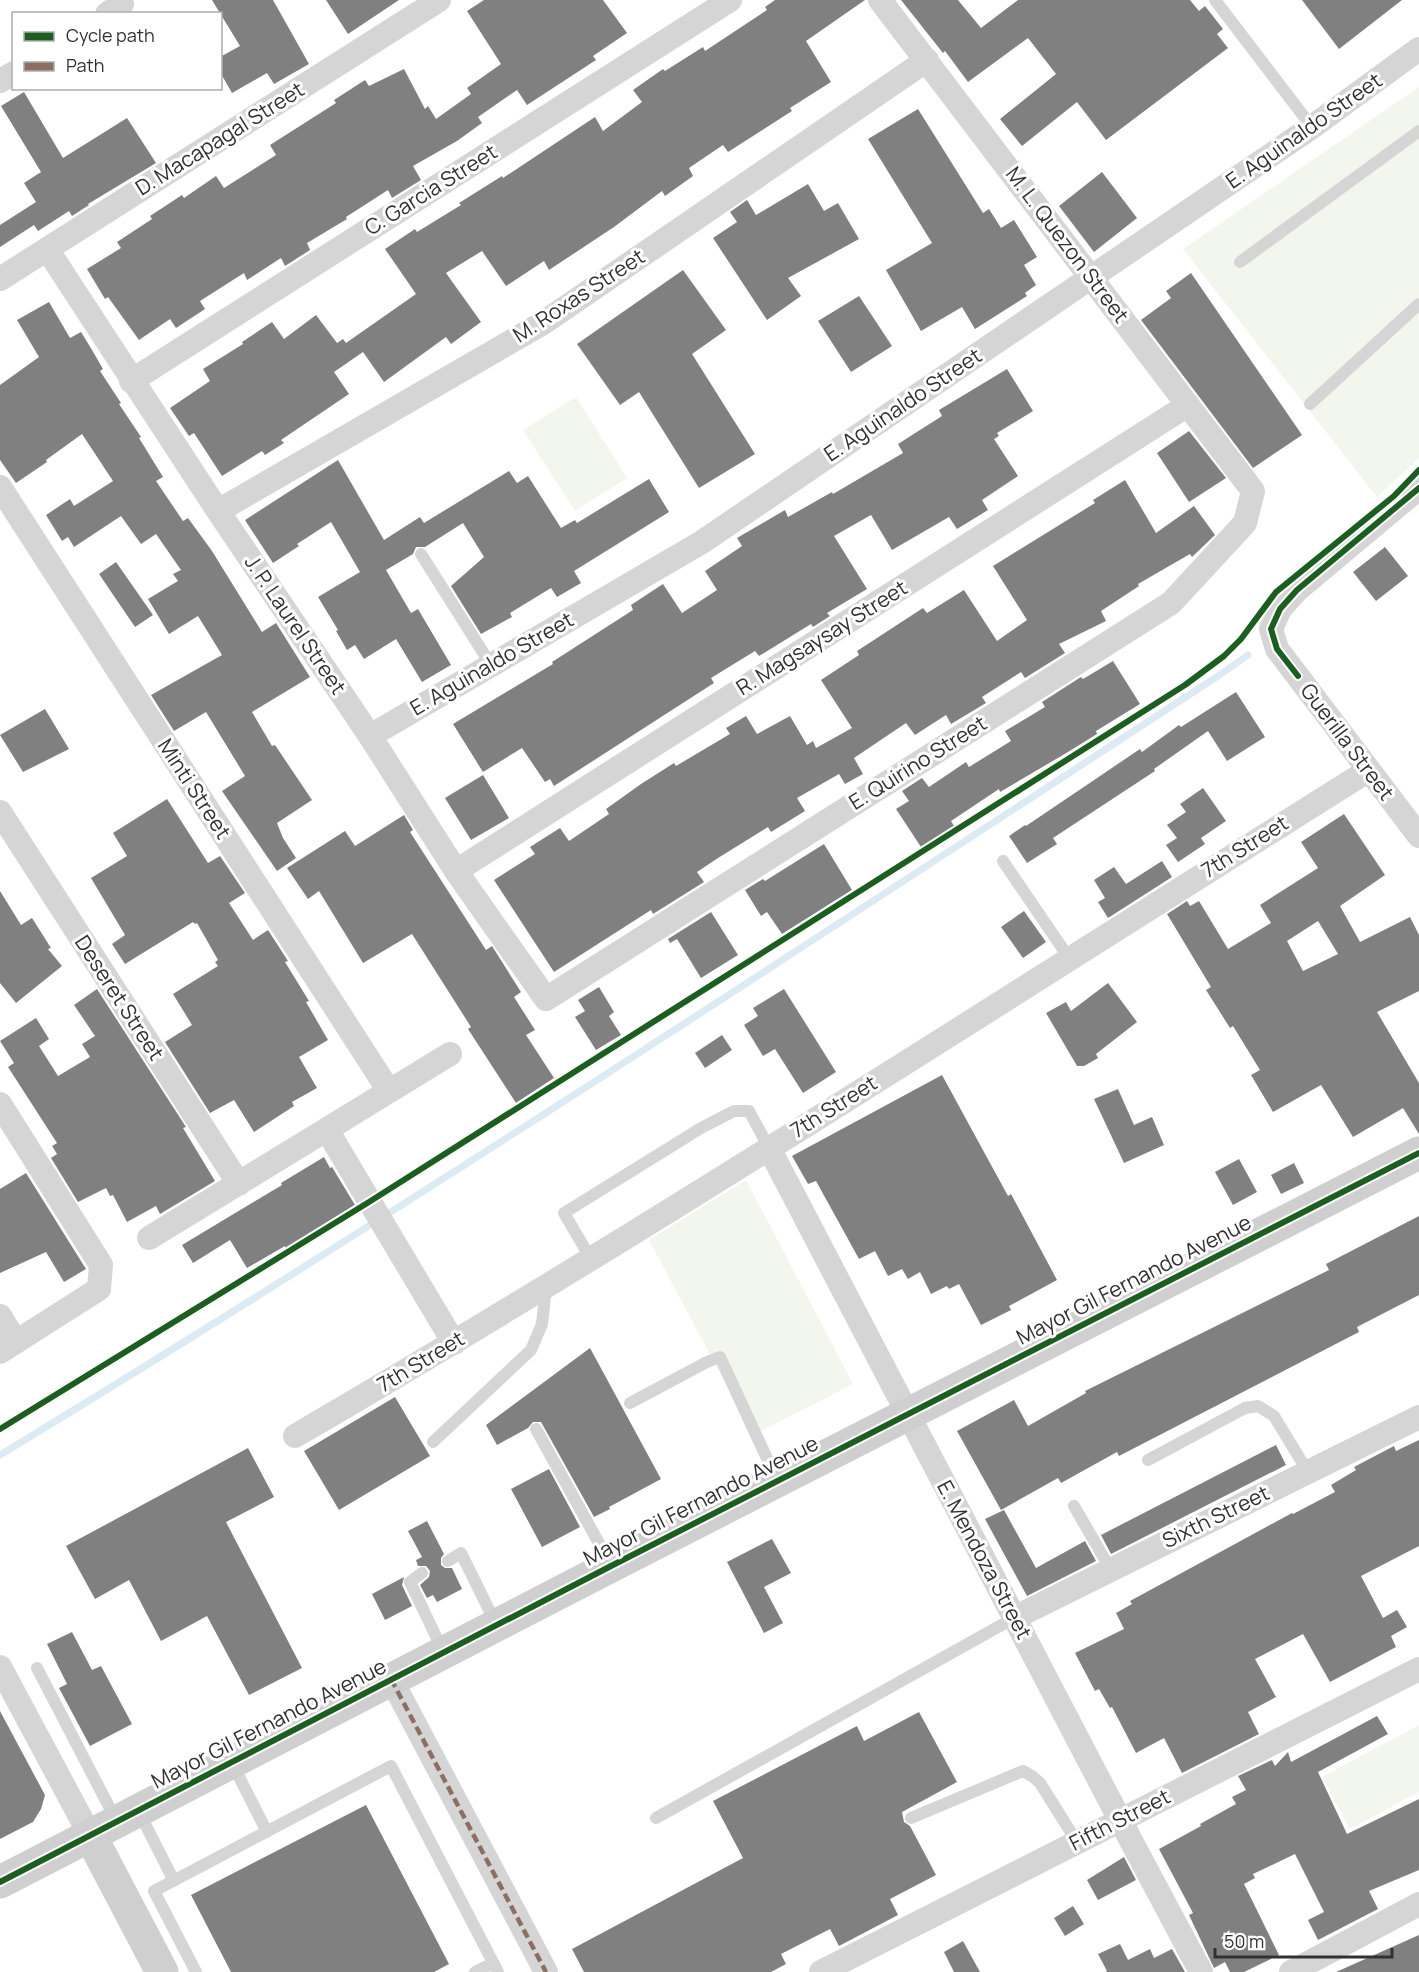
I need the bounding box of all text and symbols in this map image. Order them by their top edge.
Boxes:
legend [12,12,222,90]
text: Cycle path [66,23,155,47]
text: Path [66,53,104,77]
street label: E. Aguinaldo Street [1220,66,1387,195]
street label: D. Macapagal Street [130,75,309,201]
street label: C. Garcia Street [359,137,502,241]
street label: M. L. Quezon Street [1000,161,1136,328]
street label: M. Roxas Street [507,242,650,348]
street label: E. Aguinaldo Street [818,341,987,467]
street label: J. P. Laurel Street [239,549,353,700]
street label: R. Magsaysay Street [731,573,912,701]
street label: E. Aguinaldo Street [405,605,578,721]
street label: Guerilla Street [1295,677,1401,805]
street label: E. Quirino Street [843,709,992,816]
street label: Minti Street [152,733,238,844]
street label: 7th Street [1196,808,1293,884]
street label: Deseret Street [69,930,171,1065]
street label: 7th Street [785,1068,882,1144]
street label: Mayor Gil Fernando Avenue [1011,1208,1256,1351]
street label: 7th Street [372,1324,469,1398]
street label: Mayor Gil Fernando Avenue [578,1429,823,1572]
street label: E. Mendoza Street [931,1475,1039,1644]
street label: Sixth Street [1157,1478,1274,1554]
street label: Mayor Gil Fernando Avenue [146,1652,391,1795]
street label: Fifth Street [1064,1782,1175,1856]
scale bar [1215,1921,1392,1959]
text: 50 m [1224,1929,1264,1953]

